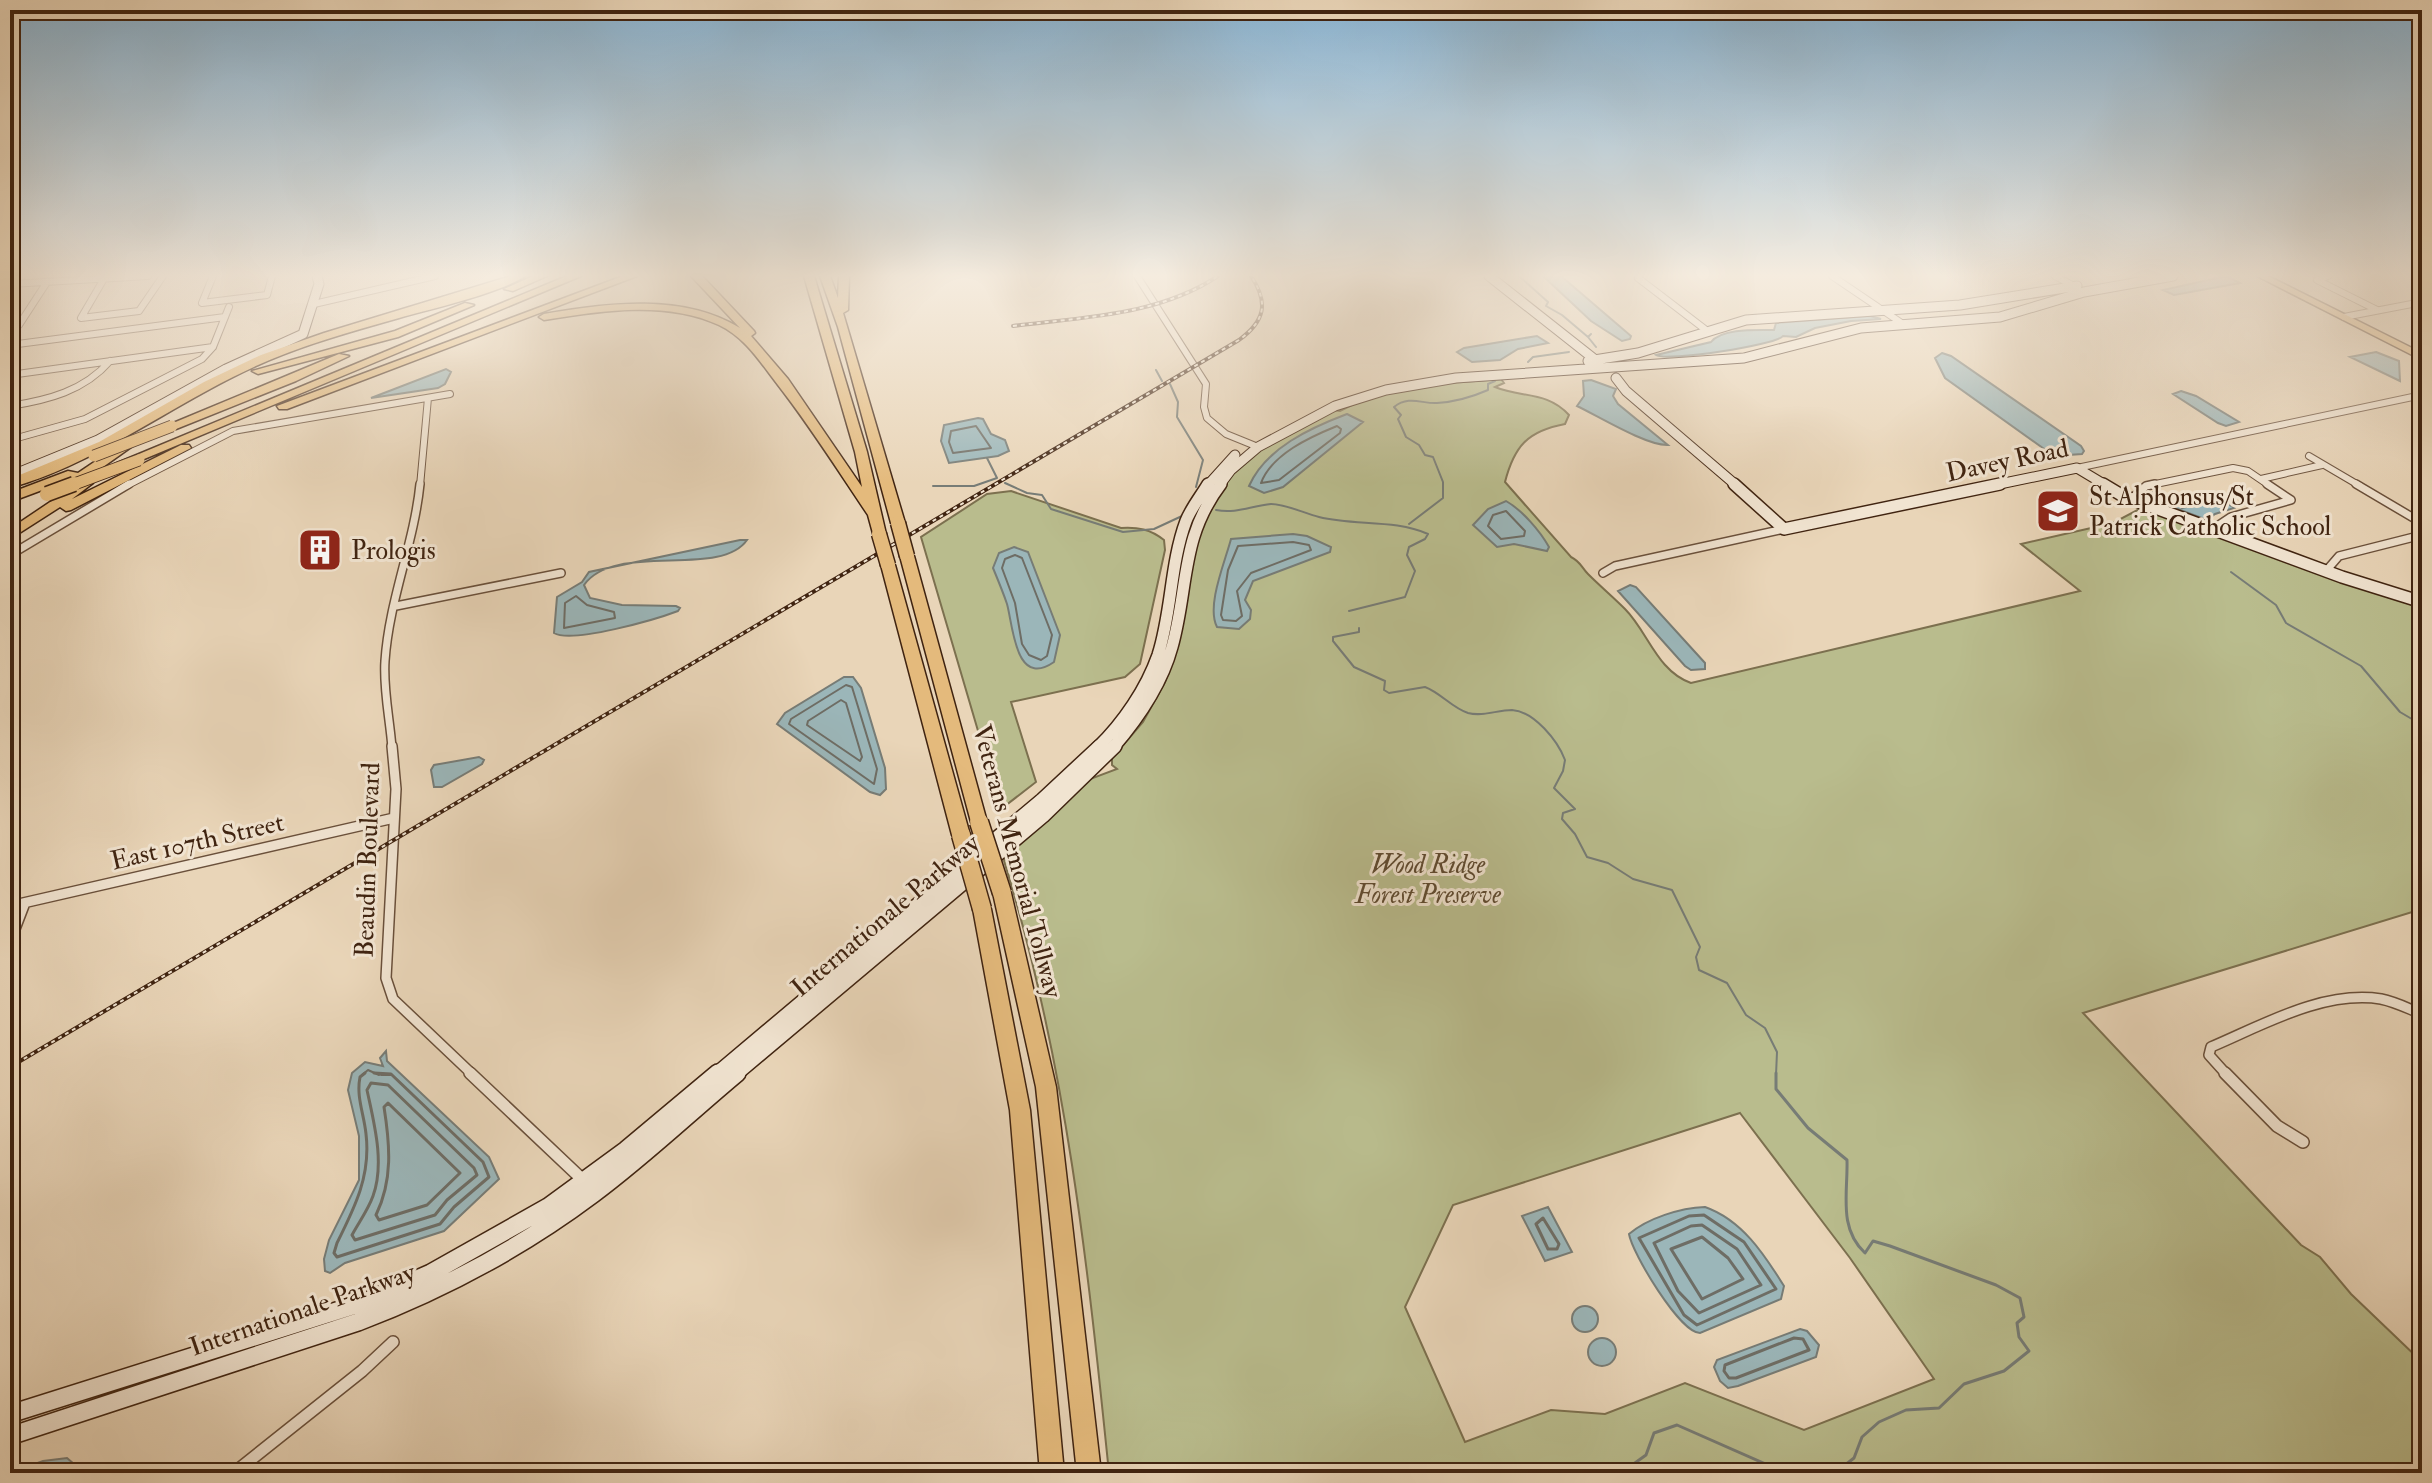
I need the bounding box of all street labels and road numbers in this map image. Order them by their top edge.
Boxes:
street label: Davey Road [1943,432,2072,490]
street label: Veterans Memorial Tollway [965,721,1069,1002]
street label: Beaudin Boulevard [349,762,387,958]
street label: East 107th Street [107,806,287,877]
street label: Internationale Parkway [785,827,987,1004]
street label: Internationale Parkway [185,1256,420,1364]

